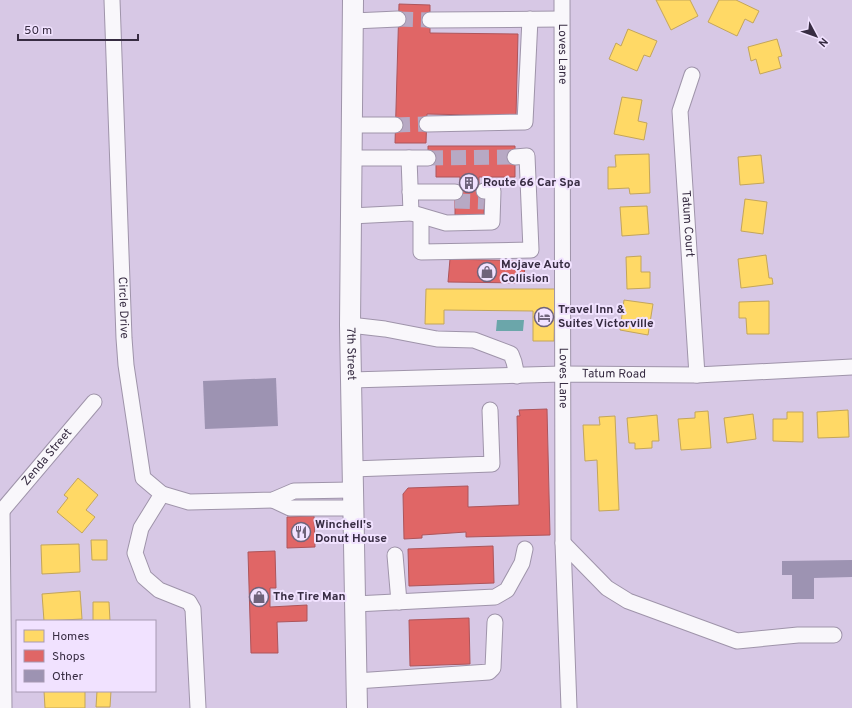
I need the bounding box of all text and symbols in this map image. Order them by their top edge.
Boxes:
scale bar [18,16,138,42]
north arrow [796,16,836,56]
text: 50 m [24,23,52,39]
street label: Loves Lane [554,24,570,84]
text: N [815,34,831,49]
building icon: Route 66 Car Spa [458,172,480,194]
place label: Route 66 Car Spa [483,175,580,191]
street label: Tatum Court [677,190,697,258]
place label: Mojave Auto Collision [501,257,571,287]
shop icon: Mojave Auto Collision [476,261,498,283]
street label: Circle Drive [114,276,132,339]
place label: Travel Inn & Suites Victorville [558,302,654,332]
hotel icon: Travel Inn & Suites Victorville [533,306,555,328]
street label: 7th Street [342,327,359,381]
street label: Loves Lane [555,348,571,408]
street label: Tatum Road [582,366,646,383]
street label: Zenda Street [18,425,76,489]
place label: Winchell's Donut House [315,517,387,547]
restaurant icon: Winchell's Donut House [290,521,312,543]
shop icon: The Tire Man [248,586,270,608]
place label: The Tire Man [273,589,346,605]
legend [16,620,156,692]
text: Homes [52,629,89,645]
text: Shops [52,649,85,665]
text: Other [52,669,84,685]

